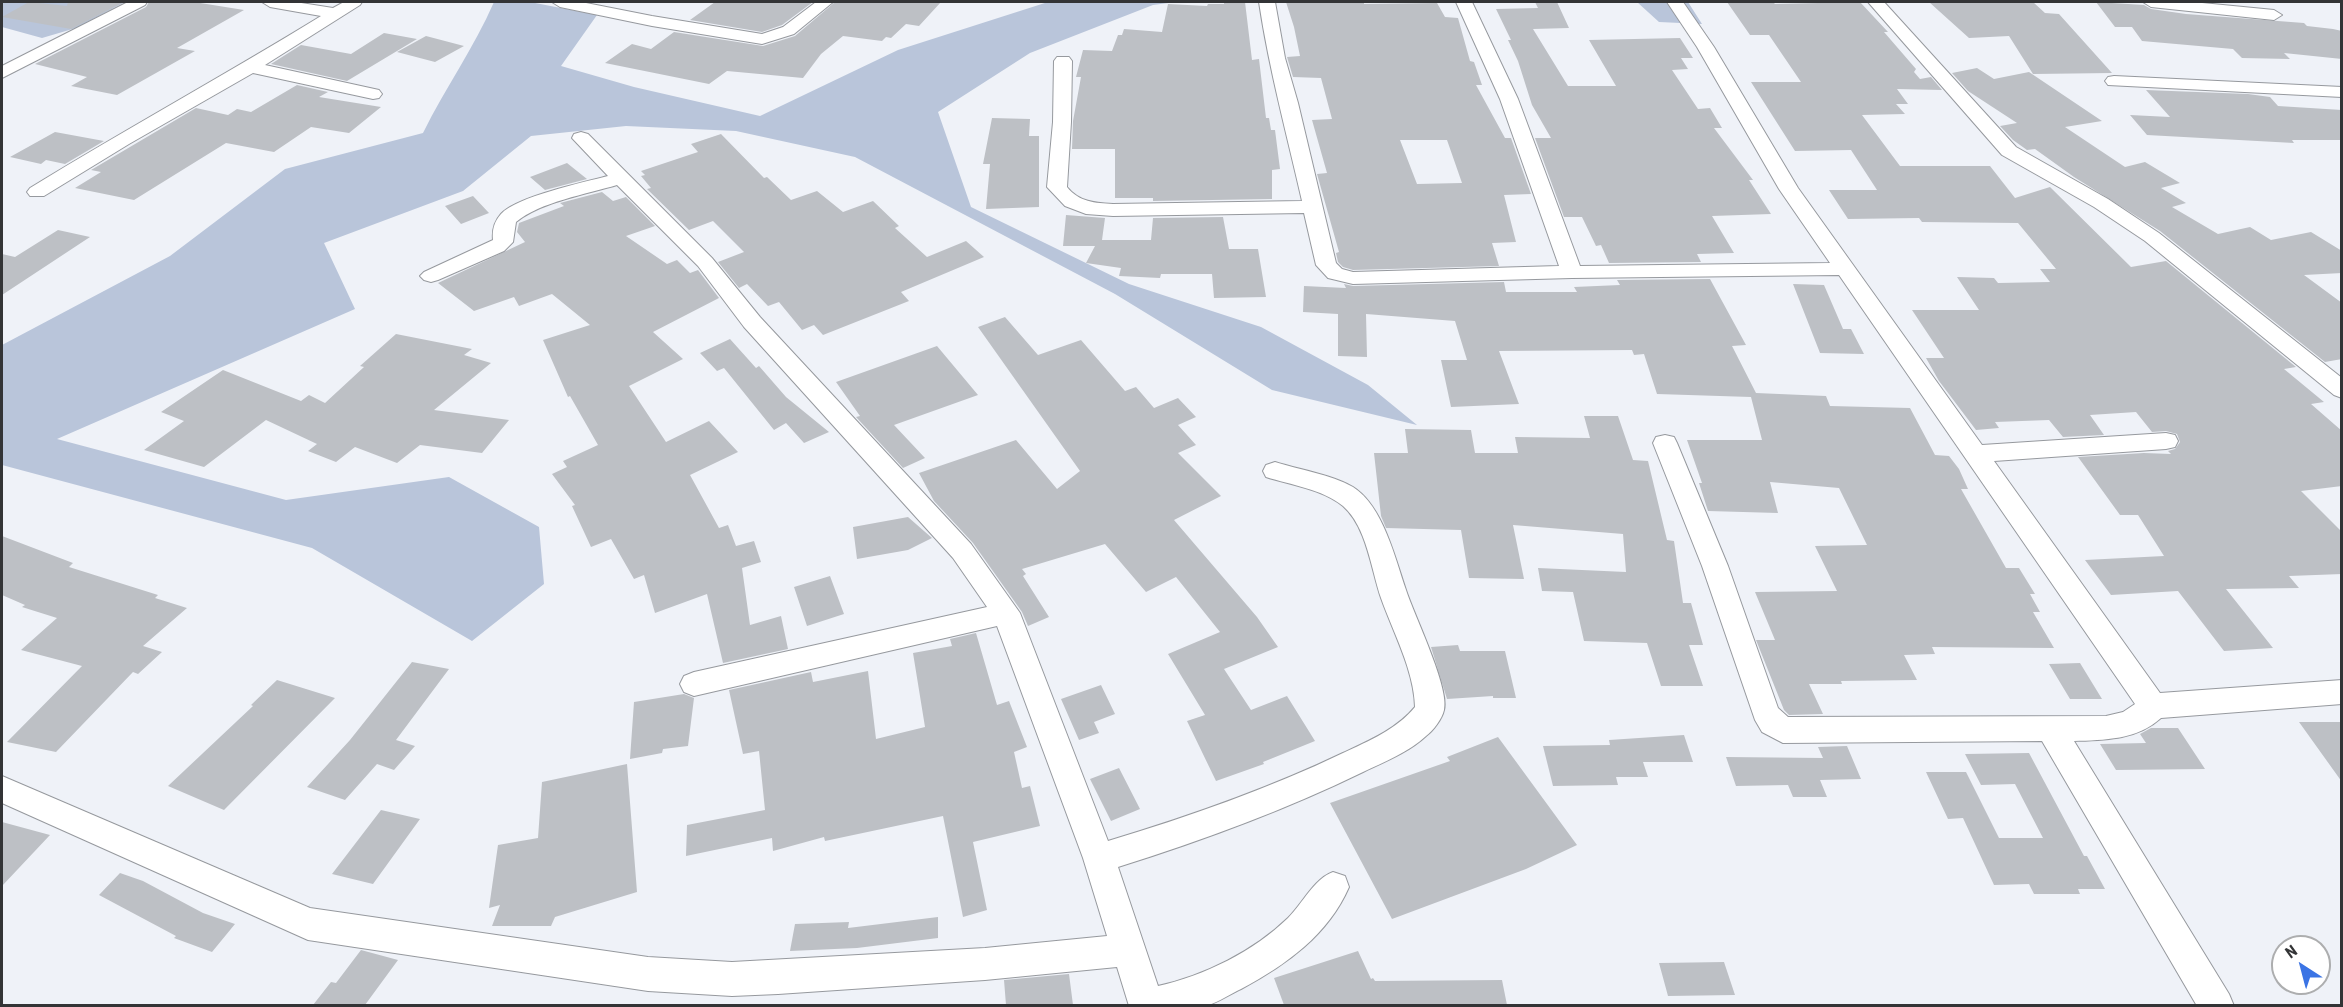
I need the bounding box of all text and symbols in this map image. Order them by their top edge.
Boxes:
north arrow [2271,935,2331,995]
text: N [2282,941,2301,962]

